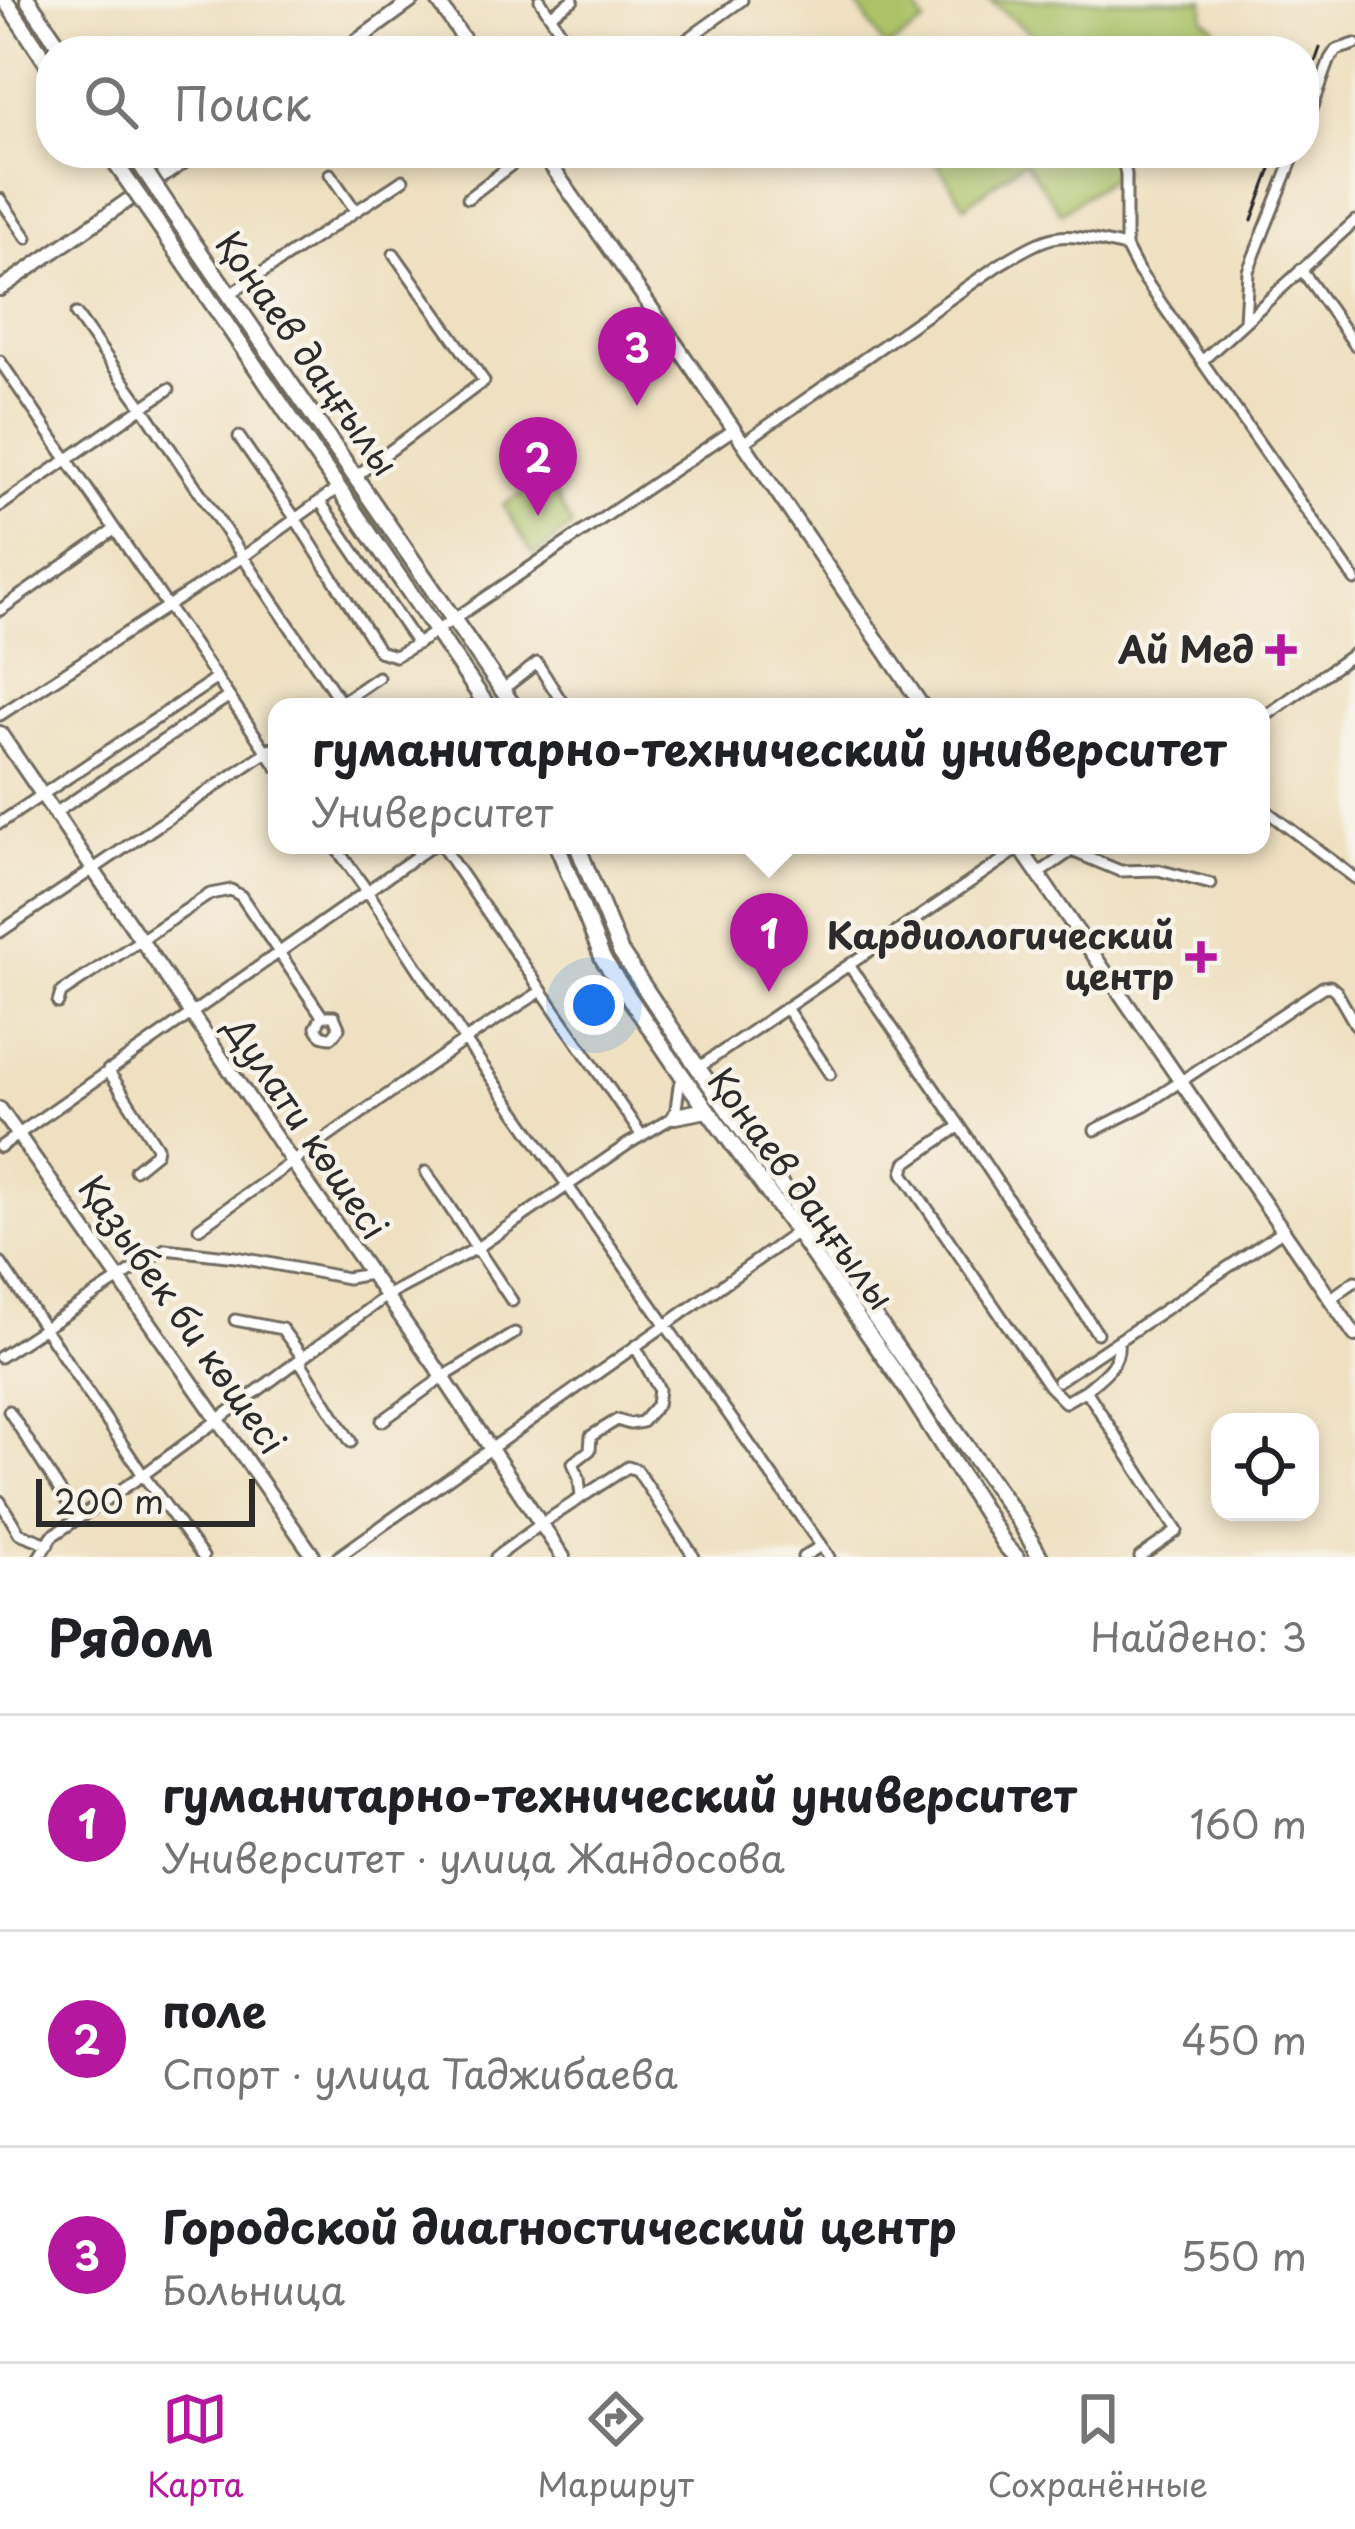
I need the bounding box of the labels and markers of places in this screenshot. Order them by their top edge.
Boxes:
pin: 3 [598,307,676,406]
pin: 2 [499,417,577,516]
place label: Ай Мед [1117,621,1254,675]
marker: Ай Мед [1265,634,1297,666]
pin: 1 [730,893,808,992]
place label: Кардиологический центр [827,907,1174,1002]
marker: Кардиологический центр [1185,941,1217,973]

